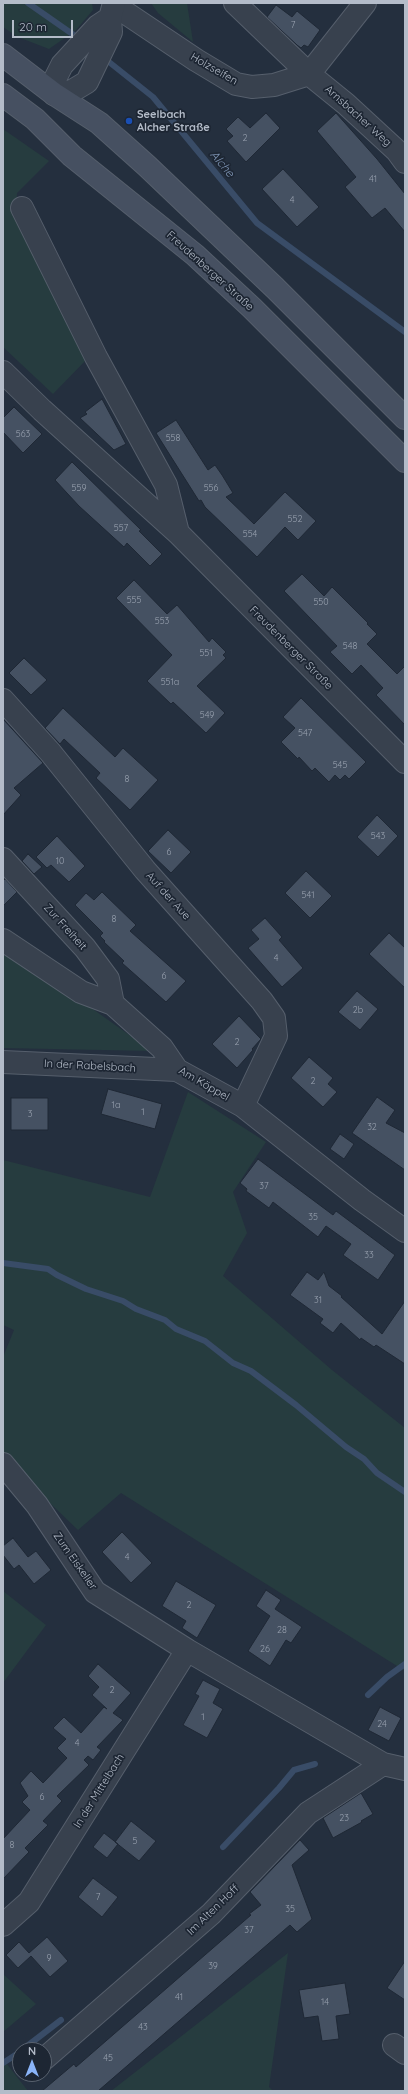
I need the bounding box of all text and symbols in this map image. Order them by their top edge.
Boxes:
scale bar [14,12,75,38]
text: 20 m [19,19,47,34]
house number: 7 [291,20,295,30]
street label: Holzseifen [188,50,240,88]
street label: Arnsbacher Weg [322,83,394,149]
place label: Seelbach Alcher Straße [137,108,210,134]
marker: Seelbach Alcher Straße [124,116,134,126]
house number: 2 [243,133,247,143]
water label: Alche [207,148,237,180]
house number: 41 [369,174,377,184]
house number: 4 [290,195,294,205]
street label: Freudenberger Straße [164,228,256,314]
house number: 563 [16,429,30,439]
house number: 558 [166,433,180,443]
house number: 559 [72,483,86,493]
house number: 556 [204,483,218,493]
house number: 552 [288,514,302,524]
house number: 557 [114,523,128,533]
house number: 554 [243,529,257,539]
house number: 555 [127,595,141,605]
house number: 550 [313,597,329,607]
street label: Freudenberger Straße [247,604,335,692]
house number: 553 [155,616,169,626]
house number: 548 [343,641,357,651]
house number: 551 [199,648,213,658]
house number: 551a [161,677,179,687]
house number: 549 [200,710,214,720]
house number: 547 [298,728,312,738]
house number: 545 [333,760,347,770]
house number: 8 [125,774,129,784]
house number: 543 [371,831,385,841]
house number: 6 [167,847,171,857]
house number: 10 [56,856,64,866]
street label: Auf der Aue [143,869,193,923]
house number: 541 [302,890,314,900]
street label: Zur Freiheit [41,901,89,953]
house number: 8 [112,914,116,924]
house number: 4 [274,953,278,963]
house number: 6 [162,971,166,981]
house number: 2b [353,1005,363,1015]
house number: 2 [235,1037,239,1047]
street label: In der Rabelsbach [44,1057,136,1075]
street label: Am Köppel [176,1064,232,1104]
house number: 2 [311,1076,315,1086]
house number: 1a [112,1100,120,1110]
house number: 1 [141,1107,145,1117]
house number: 3 [28,1109,32,1119]
house number: 32 [367,1122,377,1132]
house number: 37 [259,1181,269,1191]
house number: 35 [308,1212,318,1222]
house number: 33 [364,1250,374,1260]
house number: 31 [314,1295,322,1305]
street label: Zum Eiskeller [50,1530,100,1592]
house number: 4 [125,1552,129,1562]
house number: 2 [187,1600,191,1610]
house number: 28 [277,1625,287,1635]
house number: 26 [260,1644,270,1654]
house number: 2 [110,1685,114,1695]
house number: 1 [201,1712,205,1722]
house number: 24 [377,1719,387,1729]
house number: 4 [75,1738,79,1748]
street label: In der Mittelbach [71,1751,127,1831]
house number: 6 [40,1792,44,1802]
house number: 23 [339,1813,349,1823]
house number: 5 [133,1836,137,1846]
house number: 8 [10,1840,14,1850]
street label: Im Alten Hoff [184,1882,242,1938]
house number: 7 [96,1892,100,1902]
house number: 35 [285,1904,295,1914]
house number: 37 [244,1925,254,1935]
house number: 9 [46,1953,52,1963]
house number: 39 [208,1961,218,1971]
house number: 41 [175,1992,183,2002]
house number: 14 [321,1997,329,2007]
house number: 43 [138,2022,148,2032]
north arrow [12,2042,52,2082]
text: N [28,2044,36,2058]
house number: 45 [103,2053,113,2063]

